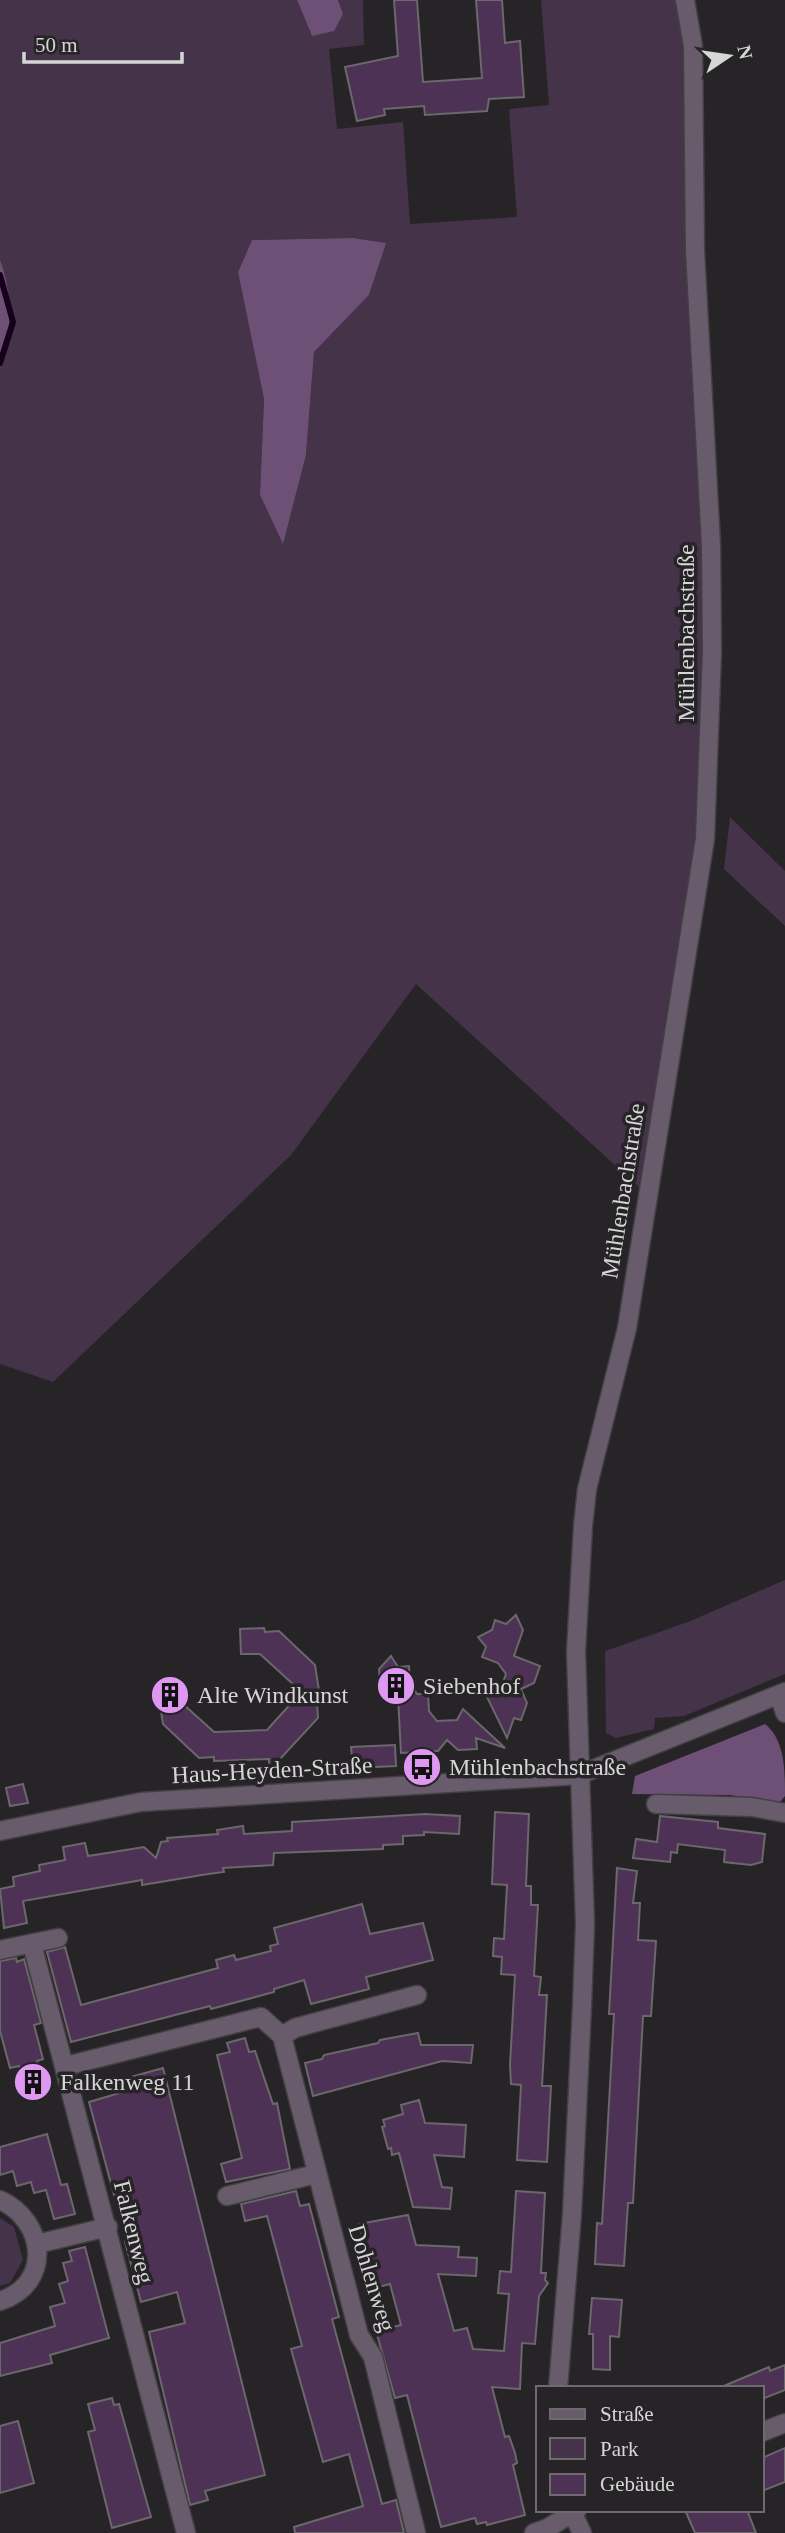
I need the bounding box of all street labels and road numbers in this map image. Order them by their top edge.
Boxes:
street label: Mühlenbachstraße [673,544,699,722]
street label: Mühlenbachstraße [596,1101,650,1281]
street label: Haus-Heyden-Straße [171,1752,373,1788]
street label: Falkenweg [109,2178,159,2286]
street label: Dohlenweg [343,2221,401,2335]

